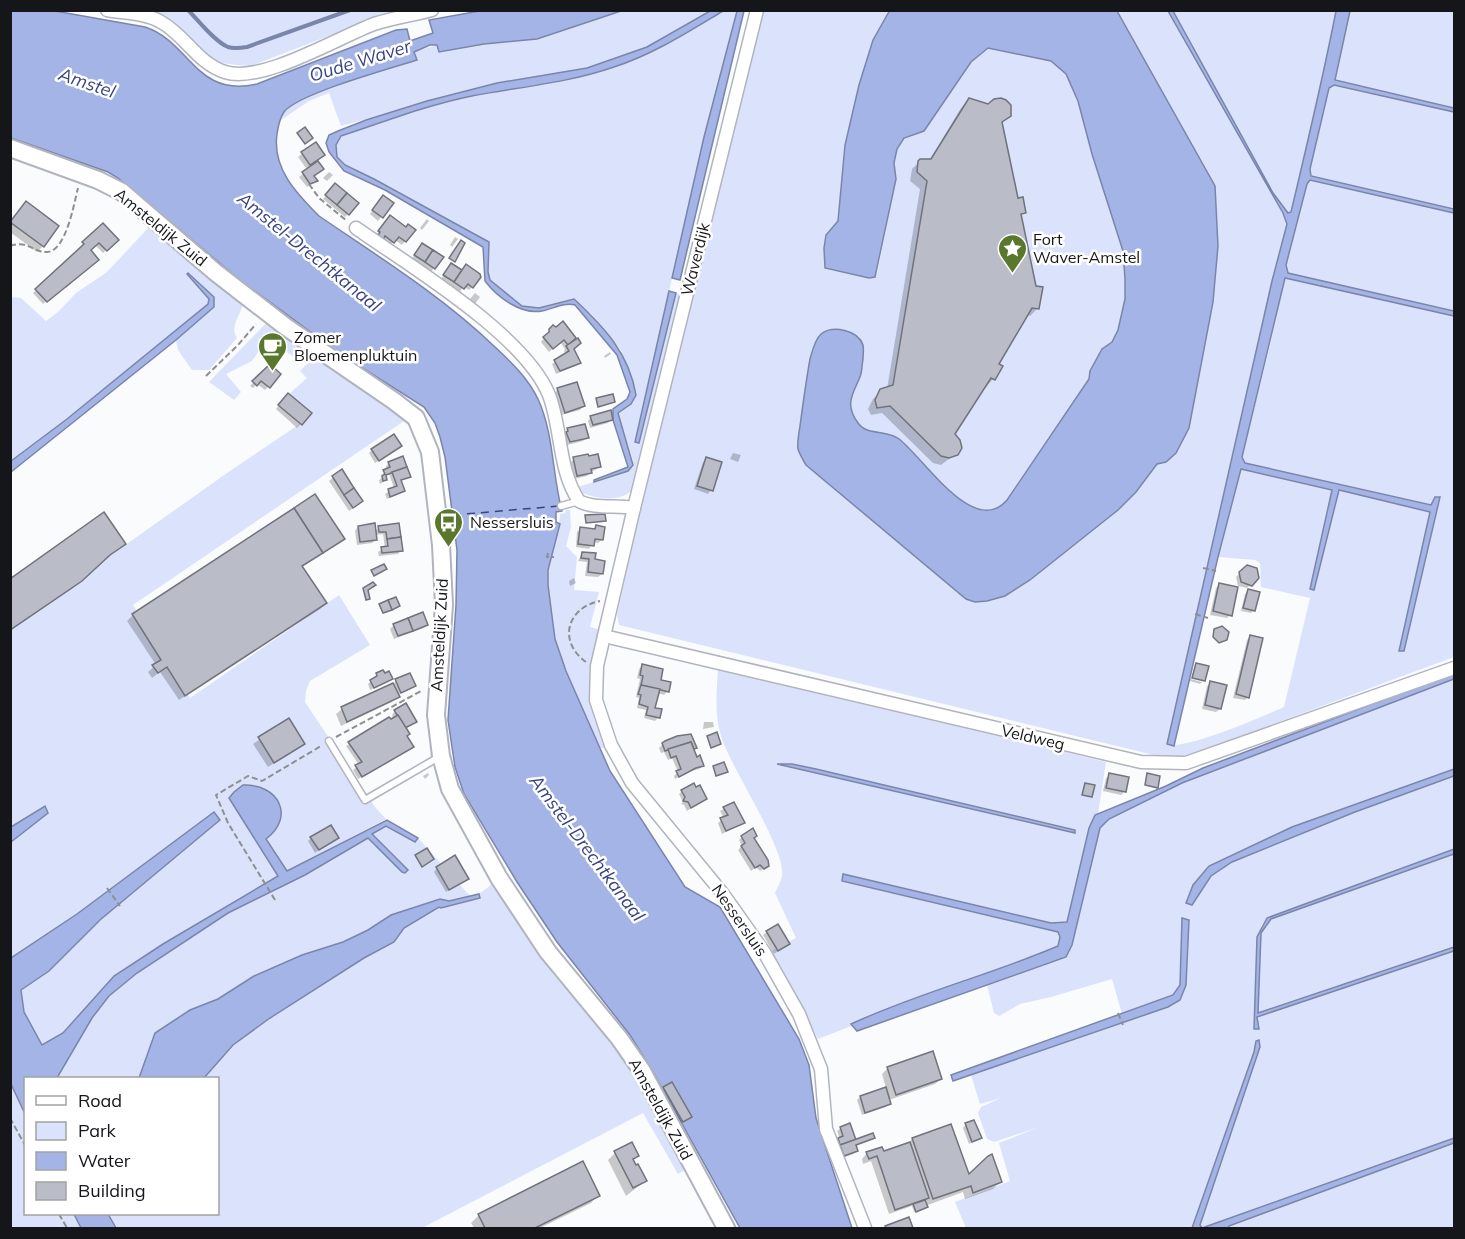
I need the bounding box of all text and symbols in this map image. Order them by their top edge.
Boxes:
water label: Oude Waver [306,34,415,87]
water label: Amstel [55,62,119,103]
street label: Amsteldijk Zuid [111,184,211,270]
water label: Amstel-Drechtkanaal [232,186,386,317]
street label: Waverdijk [676,220,714,298]
place label: Fort Waver-Amstel [1033,229,1140,267]
place icon: Fort Waver-Amstel [996,232,1028,274]
place label: Zomer Bloemenpluktuin [294,327,417,365]
cafe icon: Zomer Bloemenpluktuin [257,330,289,372]
bus stop icon: Nessersluis [433,506,465,548]
place label: Nessersluis [470,512,554,532]
street label: Amsteldijk Zuid [426,578,452,692]
street label: Veldweg [999,720,1067,754]
water label: Amstel-Drechtkanaal [524,769,650,926]
street label: Nessersluis [708,880,772,960]
street label: Amsteldijk Zuid [625,1055,697,1163]
legend [24,1077,219,1215]
text: Road [78,1089,122,1112]
text: Park [78,1119,117,1142]
text: Water [78,1149,131,1172]
text: Building [78,1179,146,1202]

